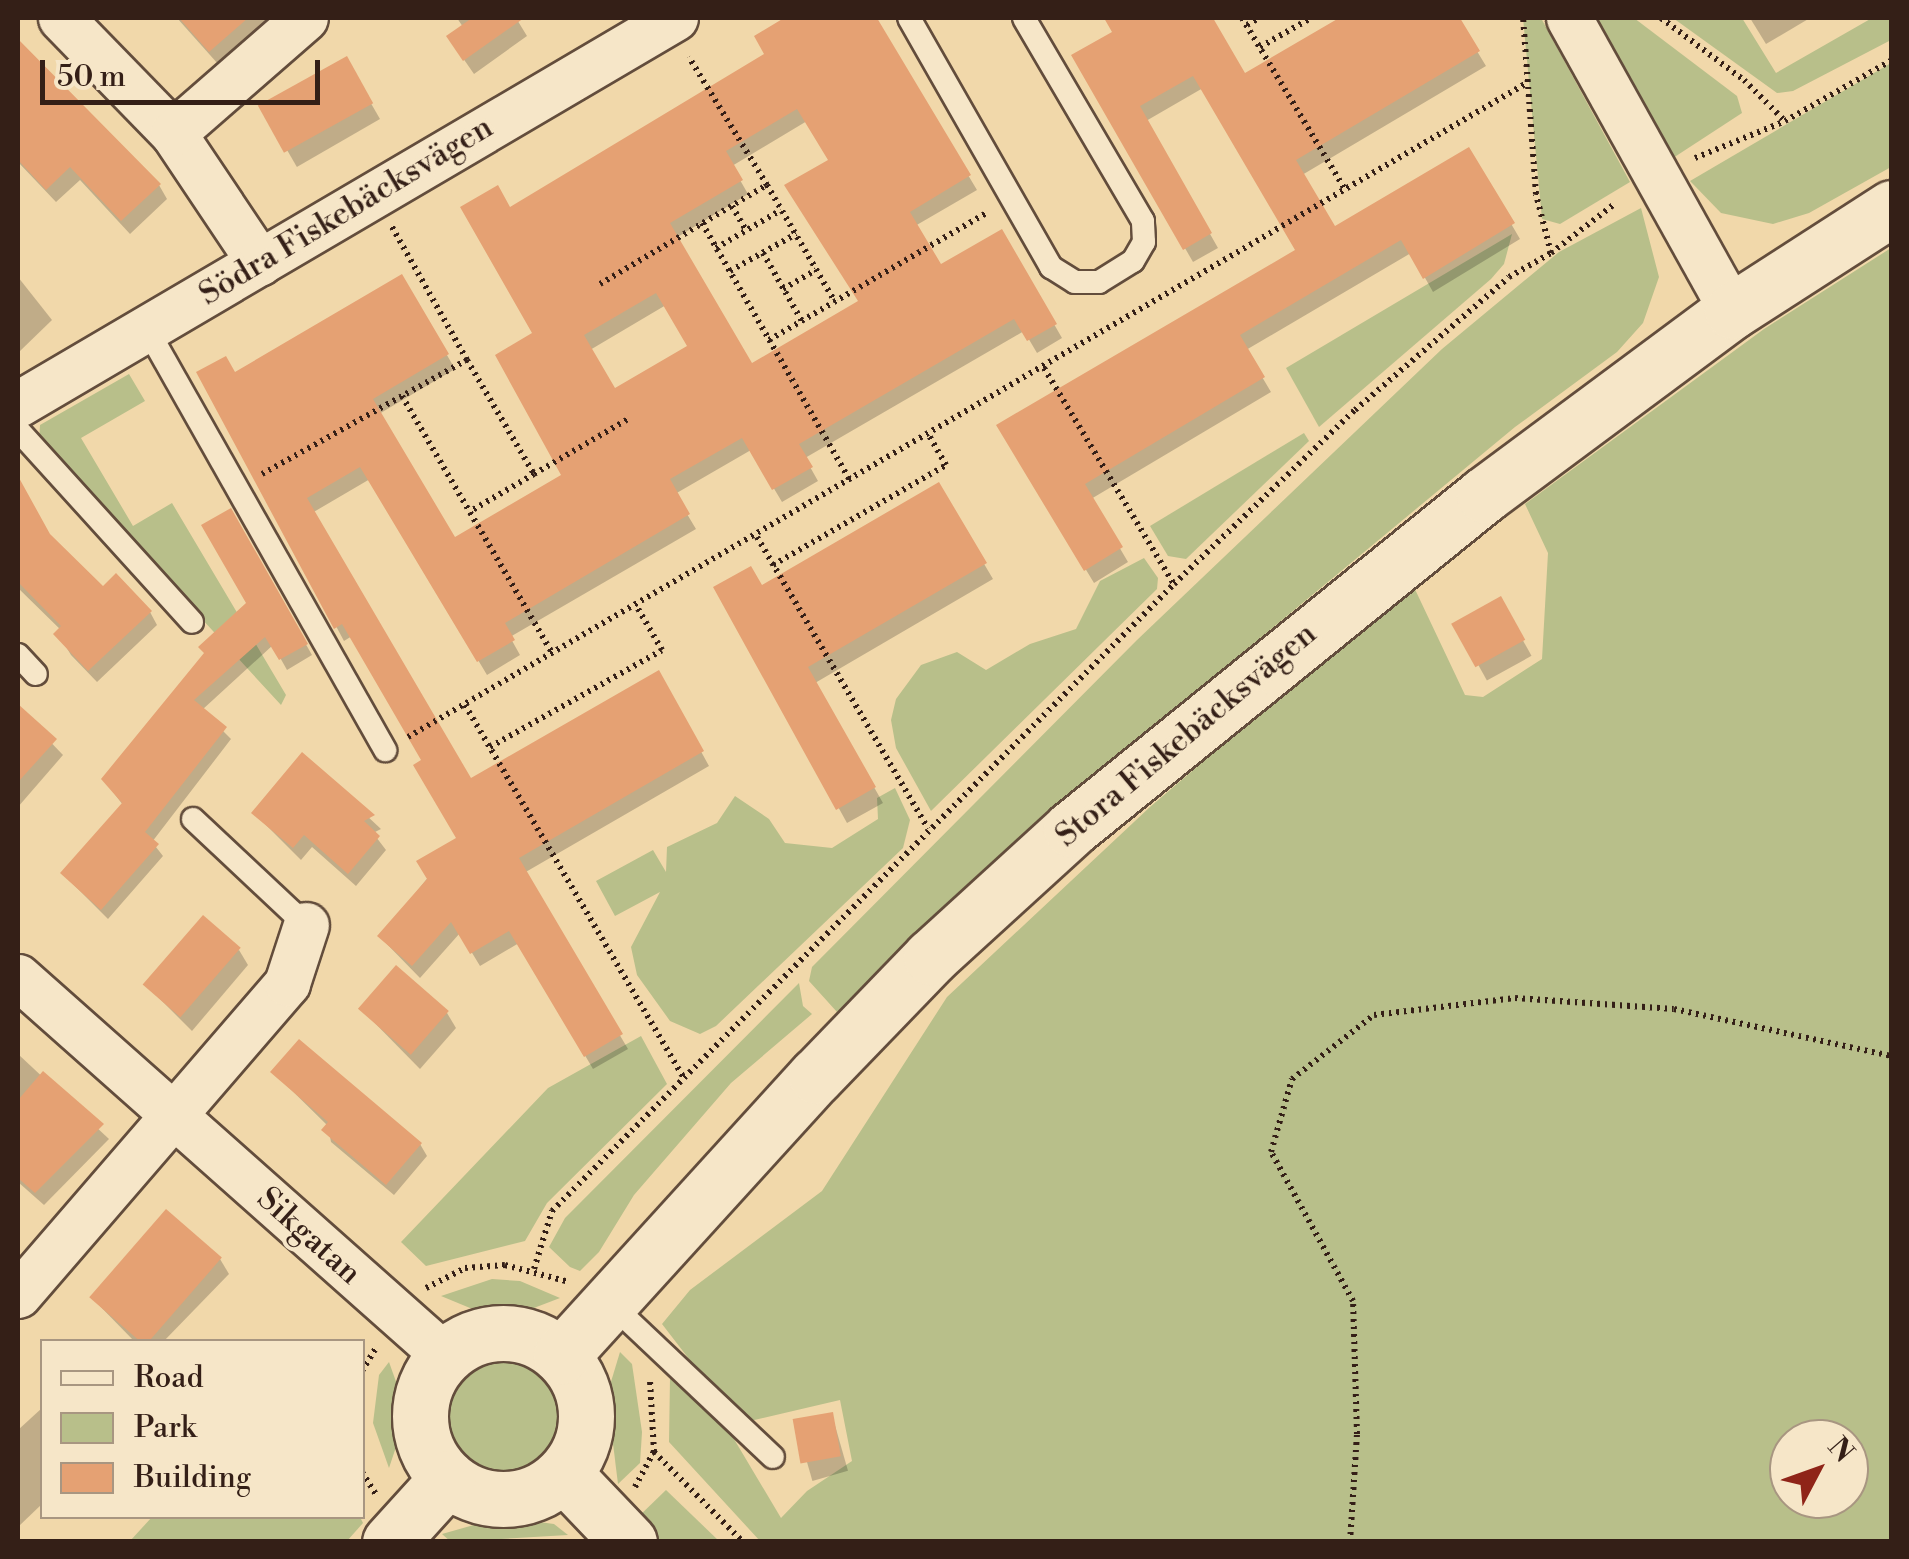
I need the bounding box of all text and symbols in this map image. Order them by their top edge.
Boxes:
scale bar [45,40,325,102]
text: 50 m [57,58,126,96]
street label: Södra Fiskebäcksvägen [192,108,500,314]
street label: Stora Fiskebäcksvägen [1048,615,1324,855]
street label: Sikgatan [249,1179,369,1293]
legend [40,1339,365,1519]
text: Road [134,1359,204,1397]
text: Park [134,1409,196,1447]
north arrow [1769,1419,1869,1519]
text: N [1820,1430,1861,1470]
text: Building [134,1459,251,1497]

